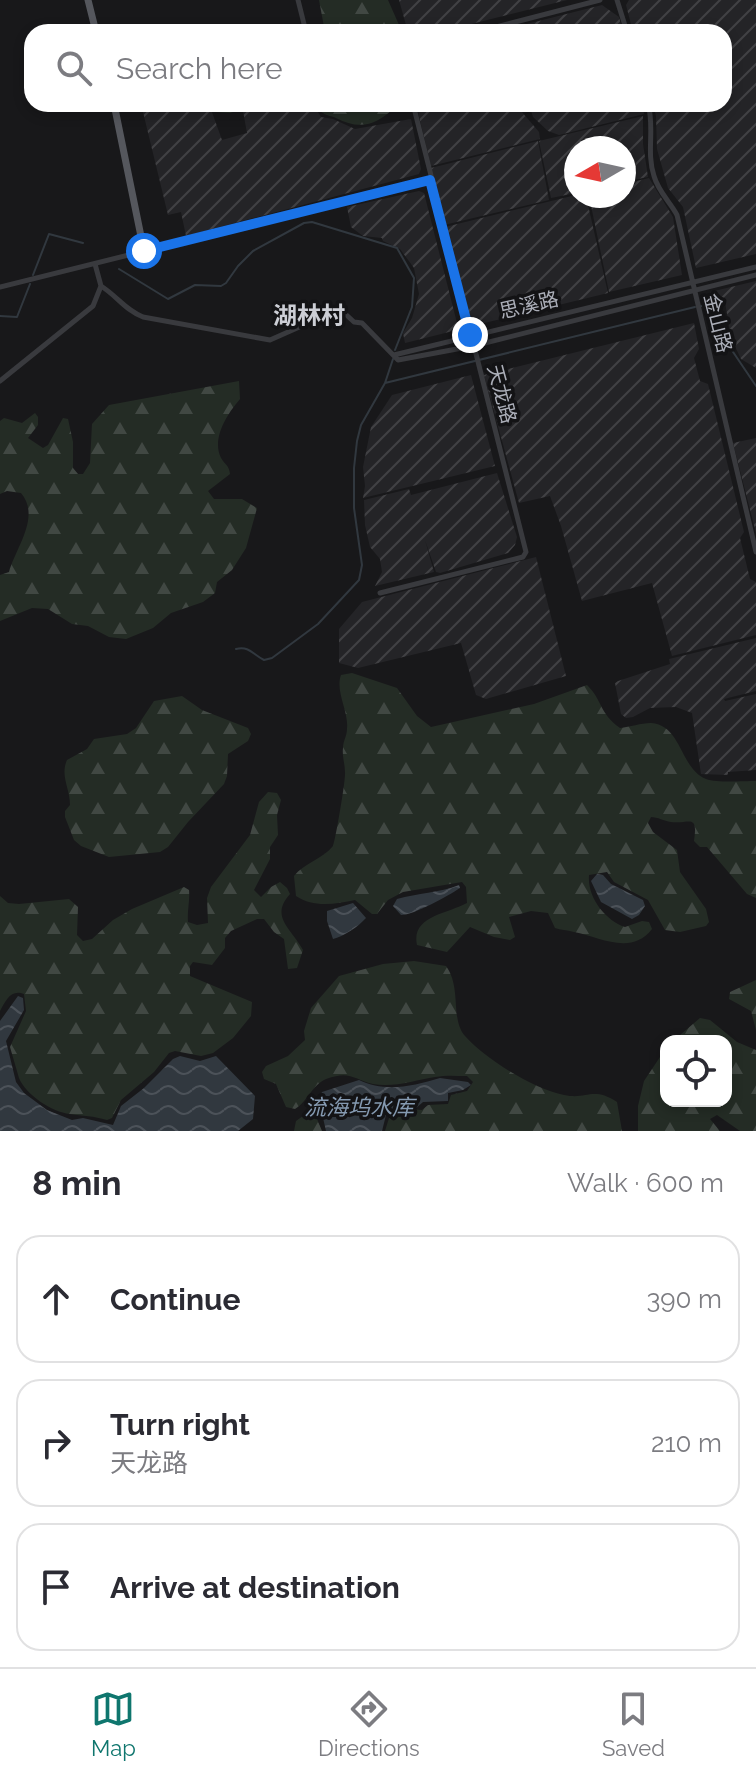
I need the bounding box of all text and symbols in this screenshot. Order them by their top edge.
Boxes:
search box [24,24,732,112]
icon: search [52,46,96,90]
text: Search here [116,51,283,86]
north arrow [564,136,636,208]
route start [126,233,162,269]
street label: 思溪路 [497,287,561,323]
street label: 金山路 [699,291,737,355]
district label: 湖林村 [273,301,345,330]
route end [452,317,488,353]
street label: 天龙路 [483,362,521,426]
map controls [660,1035,732,1107]
button: locate [660,1035,732,1107]
water label: 流海坞水库 [304,1094,418,1120]
text: 8 min [32,1163,122,1203]
text: Walk · 600 m [567,1168,724,1198]
icon: ahead [34,1277,78,1321]
text: Continue [110,1282,241,1317]
text: 390 m [646,1284,722,1314]
text: Turn right [110,1407,250,1442]
icon: right [34,1421,78,1465]
text: 210 m [651,1428,722,1458]
text: 天龙路 [110,1448,188,1478]
icon: arrive [34,1565,78,1609]
text: Arrive at destination [110,1570,400,1605]
tab: Map [91,1687,136,1761]
tab: Directions [318,1687,420,1761]
tab: Saved [602,1687,665,1761]

